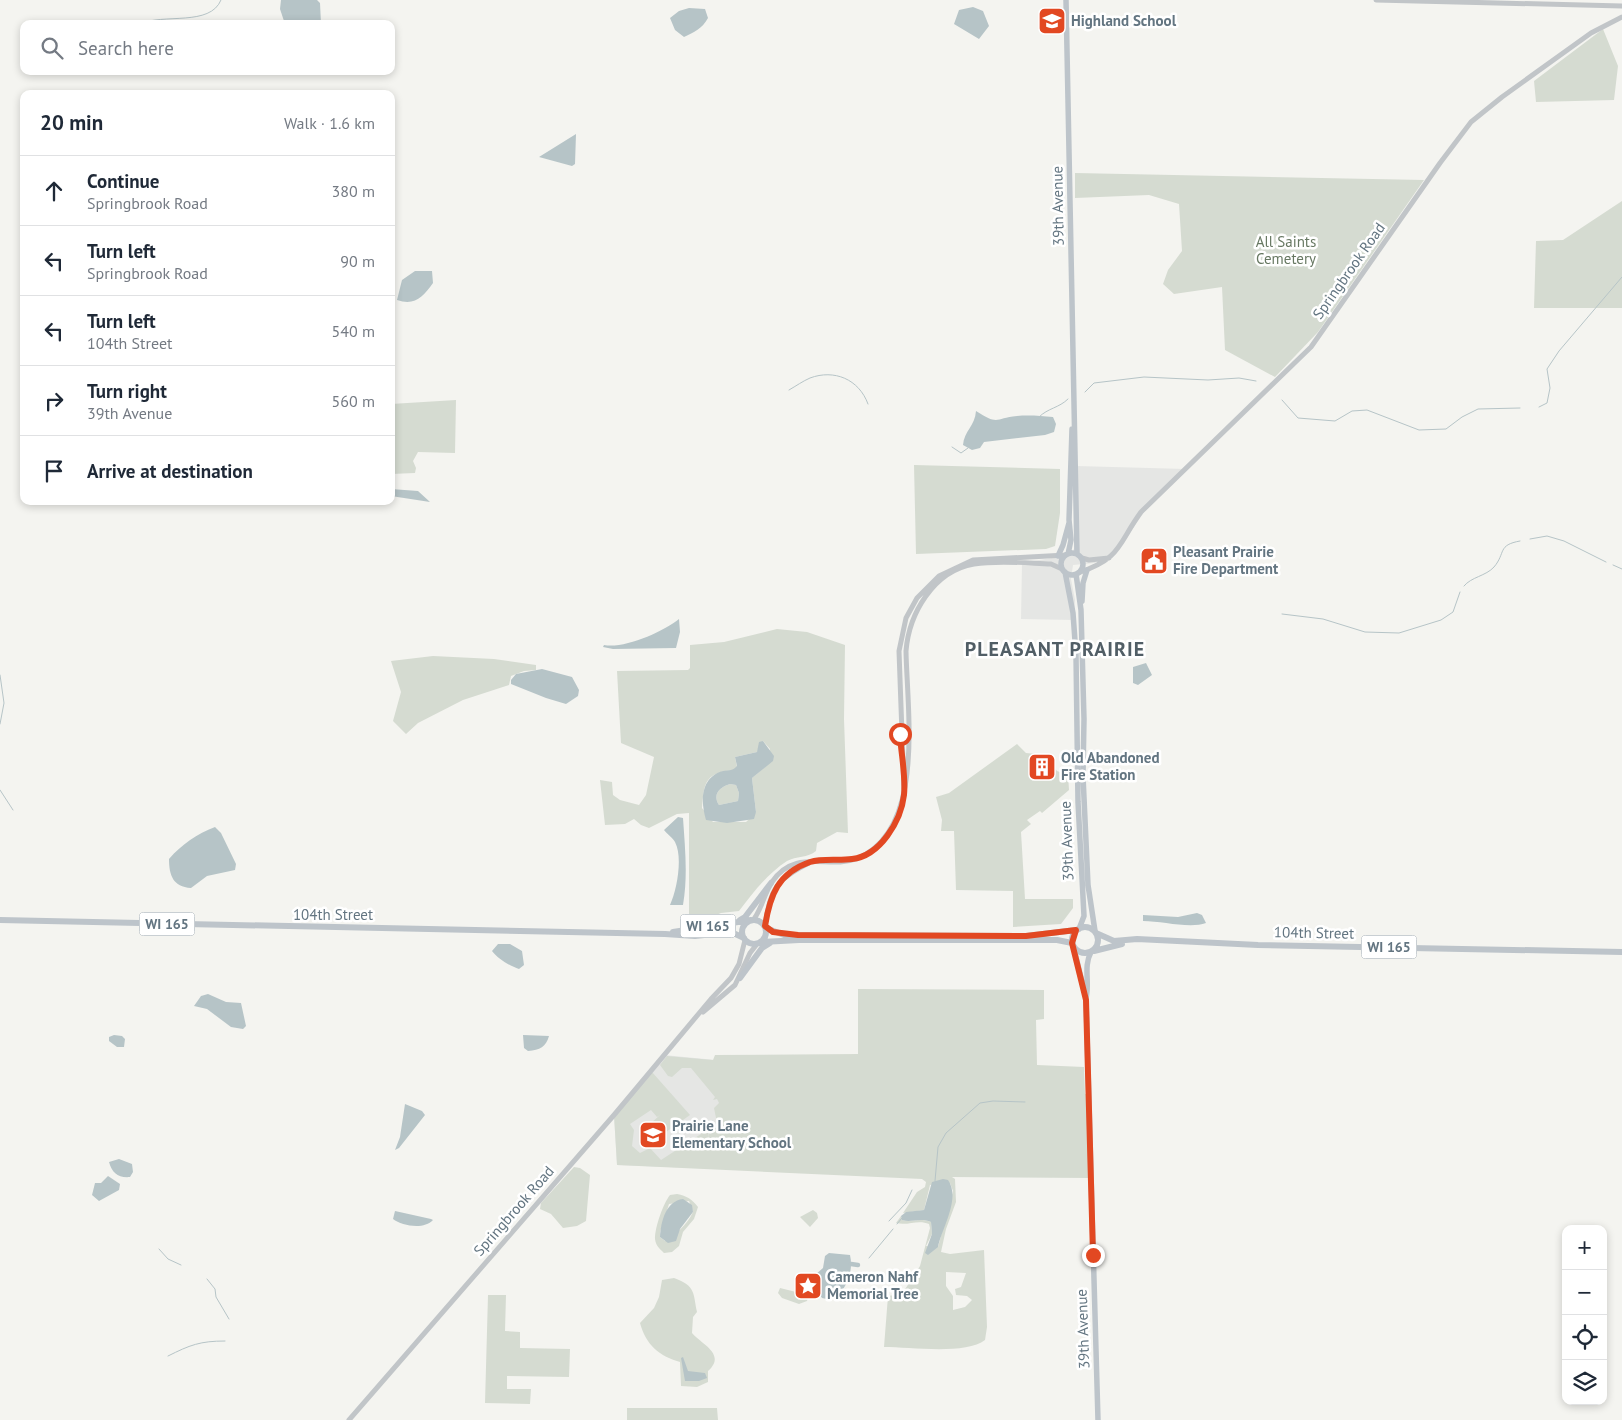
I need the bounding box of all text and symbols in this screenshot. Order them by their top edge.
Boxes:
school or university icon: Highland School [1037,6,1067,36]
place label: Highland School [1071,11,1177,30]
search box [20,20,395,75]
icon: search [38,34,66,62]
text: Search here [78,36,174,60]
text: 20 min [40,109,103,136]
text: Walk · 1.6 km [284,113,375,133]
street label: 39th Avenue [1047,166,1068,246]
text: Continue [87,169,159,193]
icon: ahead [40,177,68,205]
text: 380 m [332,181,375,201]
text: Springbrook Road [87,193,208,213]
street label: Springbrook Road [1308,219,1389,323]
park label: All Saints Cemetery [1256,232,1316,268]
text: Turn left [87,239,156,263]
icon: left [40,247,68,275]
text: 90 m [340,251,375,271]
text: Springbrook Road [87,263,208,283]
text: Turn left [87,309,156,333]
icon: left [40,317,68,345]
text: 540 m [332,321,375,341]
text: 104th Street [87,333,172,353]
text: Turn right [87,379,167,403]
icon: right [40,387,68,415]
text: 560 m [332,391,375,411]
text: 39th Avenue [87,403,172,423]
icon: arrive [40,457,68,485]
text: Arrive at destination [87,459,253,483]
place label: Pleasant Prairie Fire Department [1173,542,1279,578]
public building icon: Pleasant Prairie Fire Department [1139,546,1169,576]
district label: PLEASANT PRAIRIE [965,636,1145,662]
route start [889,723,912,746]
place label: Old Abandoned Fire Station [1061,748,1160,784]
building icon: Old Abandoned Fire Station [1027,752,1057,782]
street label: 39th Avenue [1056,801,1077,881]
street label: 104th Street [293,905,373,924]
road number: WI 165 [140,912,194,936]
road number: WI 165 [680,914,736,938]
street label: 104th Street [1274,922,1354,943]
road number: WI 165 [1362,936,1416,959]
place label: Prairie Lane Elementary School [672,1116,792,1152]
school or university icon: Prairie Lane Elementary School [638,1120,668,1150]
street label: Springbrook Road [469,1162,558,1260]
map controls [1562,1225,1607,1405]
button: + [1562,1225,1607,1270]
route end [1082,1244,1105,1267]
place label: Cameron Nahf Memorial Tree [827,1267,919,1303]
button: − [1562,1270,1607,1315]
place icon: Cameron Nahf Memorial Tree [793,1271,823,1301]
street label: 39th Avenue [1072,1289,1093,1369]
button: locate [1562,1315,1607,1360]
button: layers [1562,1360,1607,1405]

